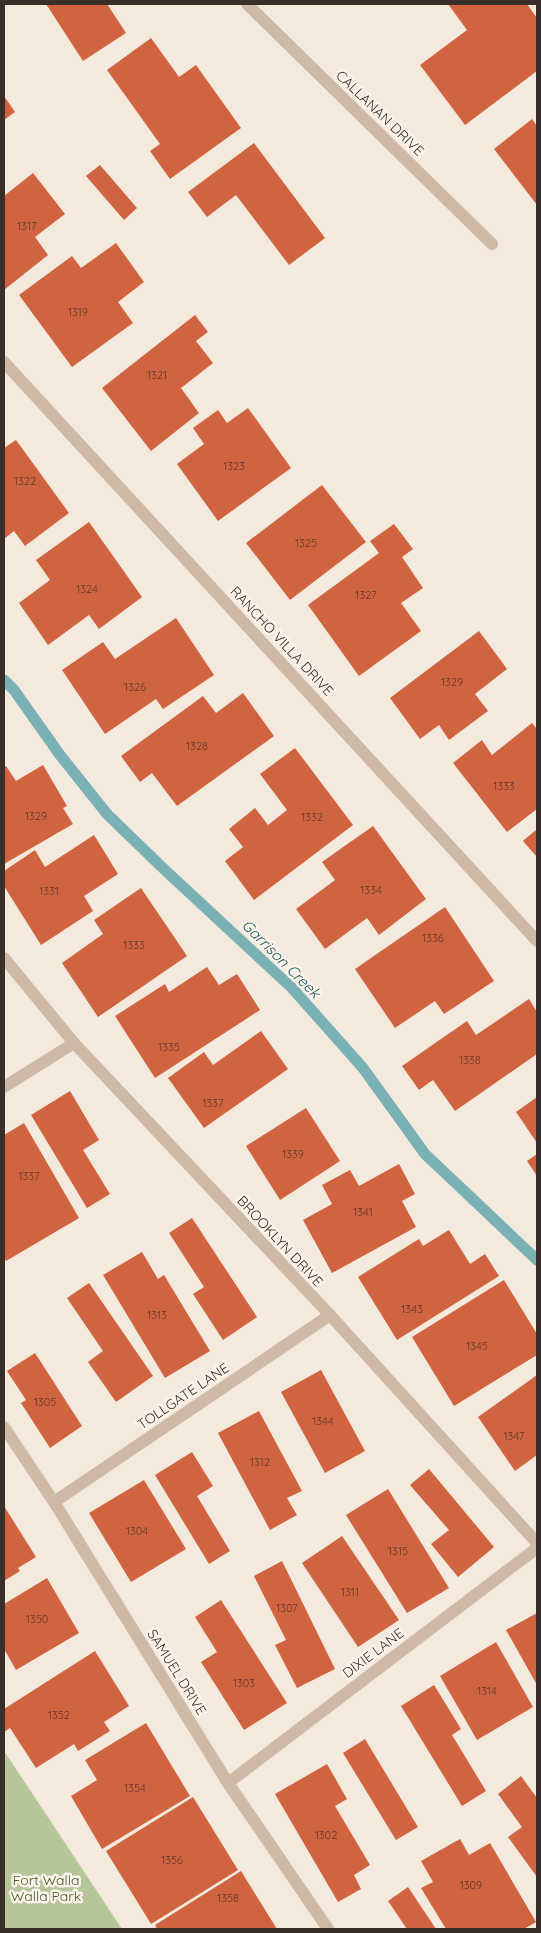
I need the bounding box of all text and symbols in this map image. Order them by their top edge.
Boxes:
street label: CALLANAN DRIVE [332,66,428,160]
house number: 1317 [17,219,37,233]
house number: 1319 [68,305,88,319]
house number: 1321 [147,368,167,382]
house number: 1323 [223,459,245,473]
house number: 1322 [14,474,36,488]
house number: 1325 [295,536,317,550]
house number: 1324 [76,582,98,596]
street label: RANCHO VILLA DRIVE [227,582,337,700]
house number: 1327 [355,588,377,602]
house number: 1329 [441,675,463,689]
house number: 1326 [124,680,146,694]
house number: 1328 [186,739,208,753]
house number: 1333 [493,779,515,793]
house number: 1329 [25,809,47,823]
house number: 1332 [301,810,323,824]
house number: 1334 [360,883,382,897]
house number: 1331 [39,884,59,898]
water label: Garrison Creek [238,915,326,1003]
house number: 1336 [422,931,444,945]
house number: 1333 [123,938,145,952]
house number: 1335 [158,1040,180,1054]
house number: 1338 [459,1053,481,1067]
house number: 1337 [202,1096,224,1110]
house number: 1339 [282,1147,304,1161]
house number: 1337 [18,1169,40,1183]
street label: BROOKLYN DRIVE [233,1192,327,1290]
house number: 1341 [353,1205,373,1219]
house number: 1343 [401,1302,423,1316]
house number: 1313 [147,1308,167,1322]
house number: 1345 [466,1339,488,1353]
street label: TOLLGATE LANE [134,1359,232,1433]
house number: 1305 [34,1395,56,1409]
house number: 1344 [312,1414,334,1428]
house number: 1347 [504,1429,525,1443]
house number: 1312 [250,1455,270,1469]
house number: 1304 [126,1524,148,1538]
house number: 1315 [388,1544,408,1558]
house number: 1311 [341,1585,359,1599]
house number: 1307 [276,1601,298,1615]
house number: 1350 [26,1612,48,1626]
street label: DIXIE LANE [339,1624,407,1682]
street label: SAMUEL DRIVE [143,1626,211,1718]
house number: 1303 [233,1676,255,1690]
house number: 1314 [477,1684,497,1698]
house number: 1352 [48,1708,70,1722]
house number: 1354 [124,1781,146,1795]
house number: 1302 [315,1828,337,1842]
house number: 1356 [161,1853,183,1867]
park label: Fort Walla Walla Park [11,1871,81,1905]
house number: 1309 [460,1878,482,1892]
house number: 1358 [217,1891,239,1905]

